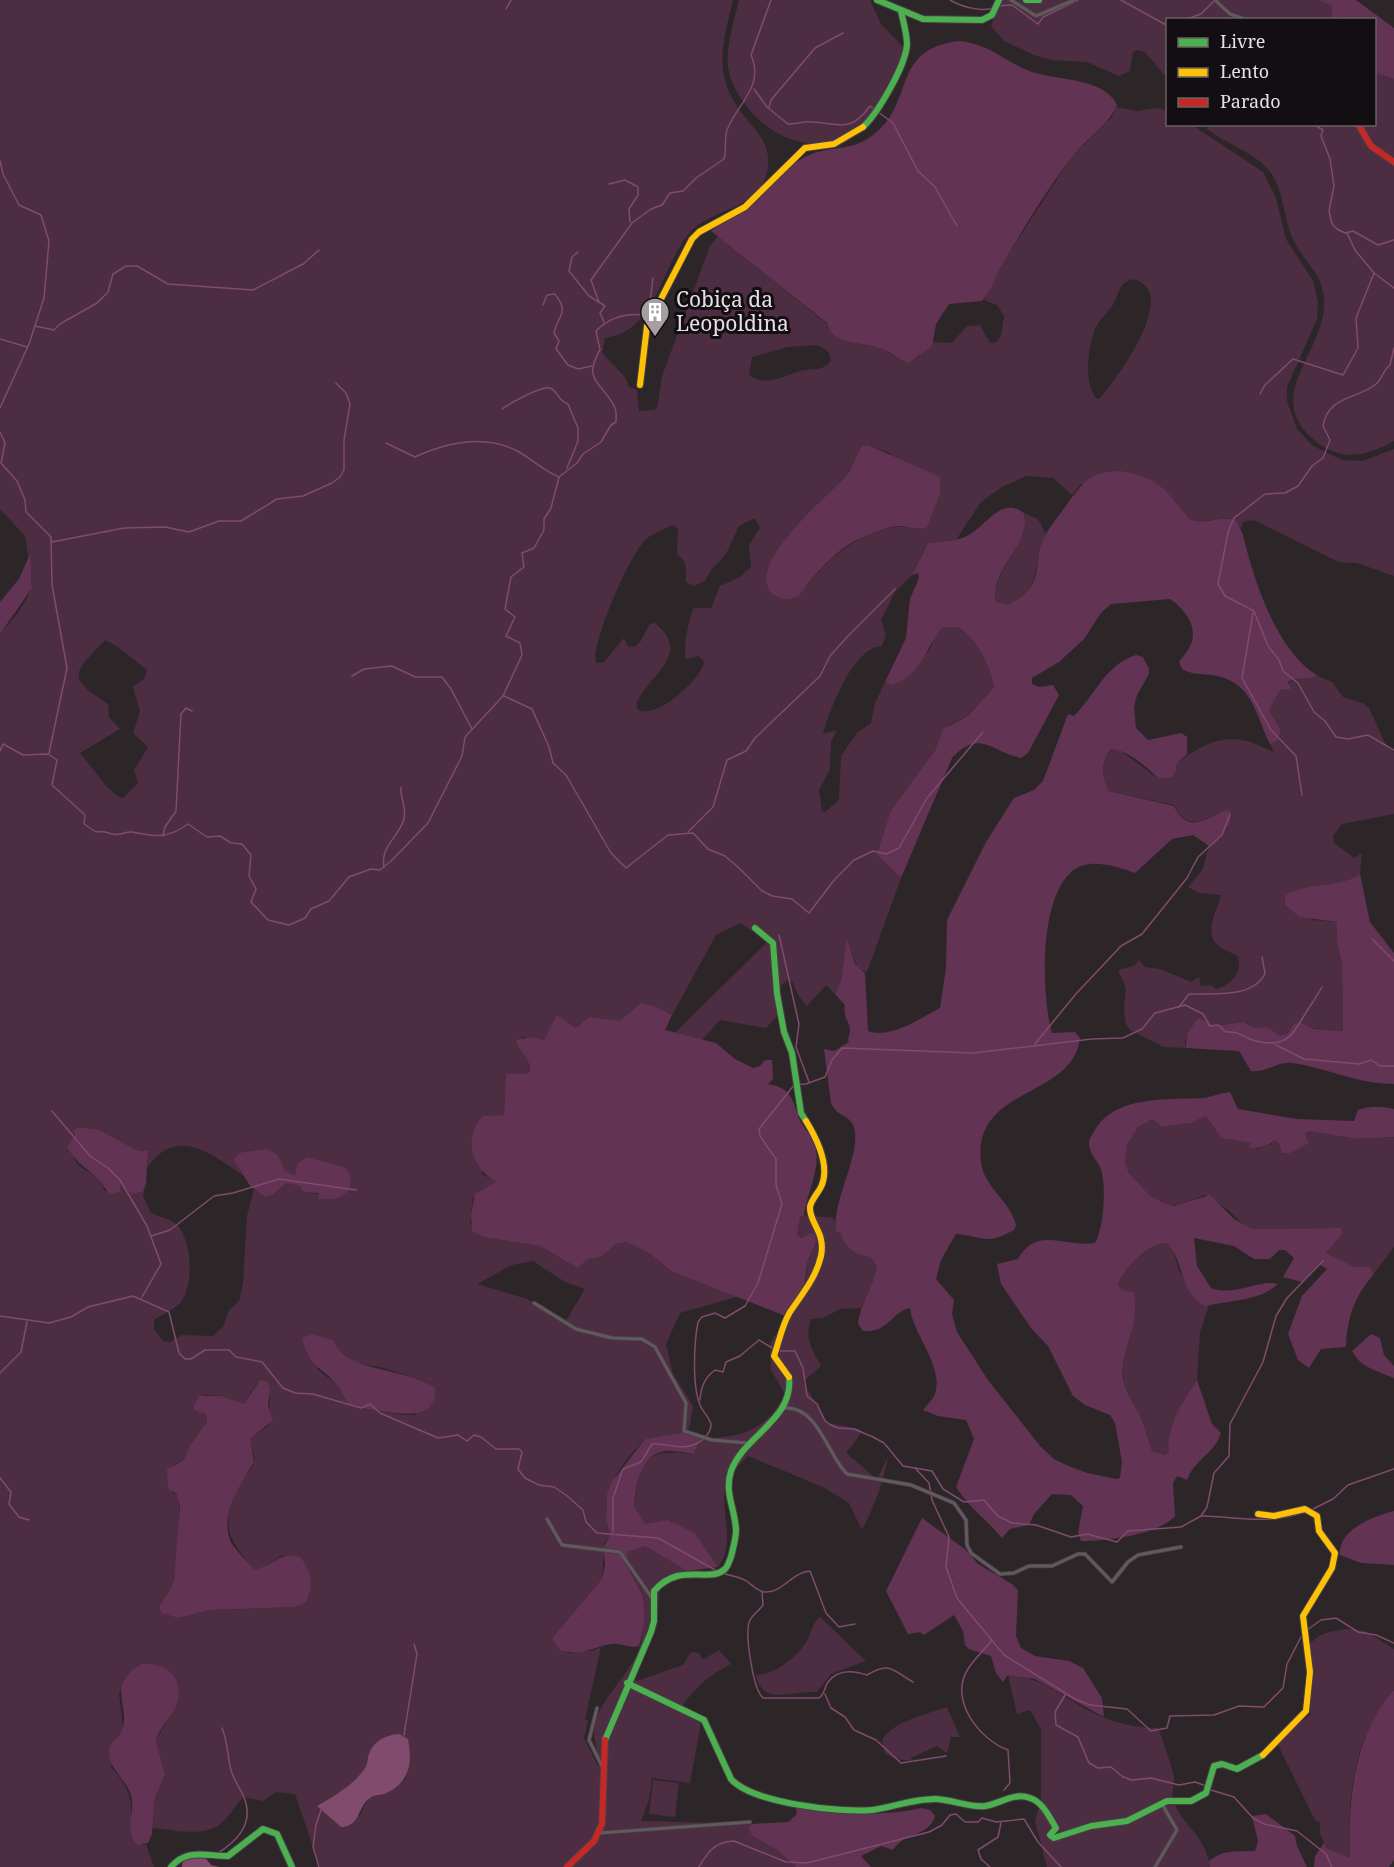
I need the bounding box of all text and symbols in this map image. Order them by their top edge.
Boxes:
legend [1166,18,1376,126]
text: Livre [1220,29,1266,53]
text: Lento [1220,59,1269,83]
text: Parado [1220,89,1281,113]
place label: Cobiça da Leopoldina [676,285,789,337]
building icon: Cobiça da Leopoldina [639,296,671,338]

